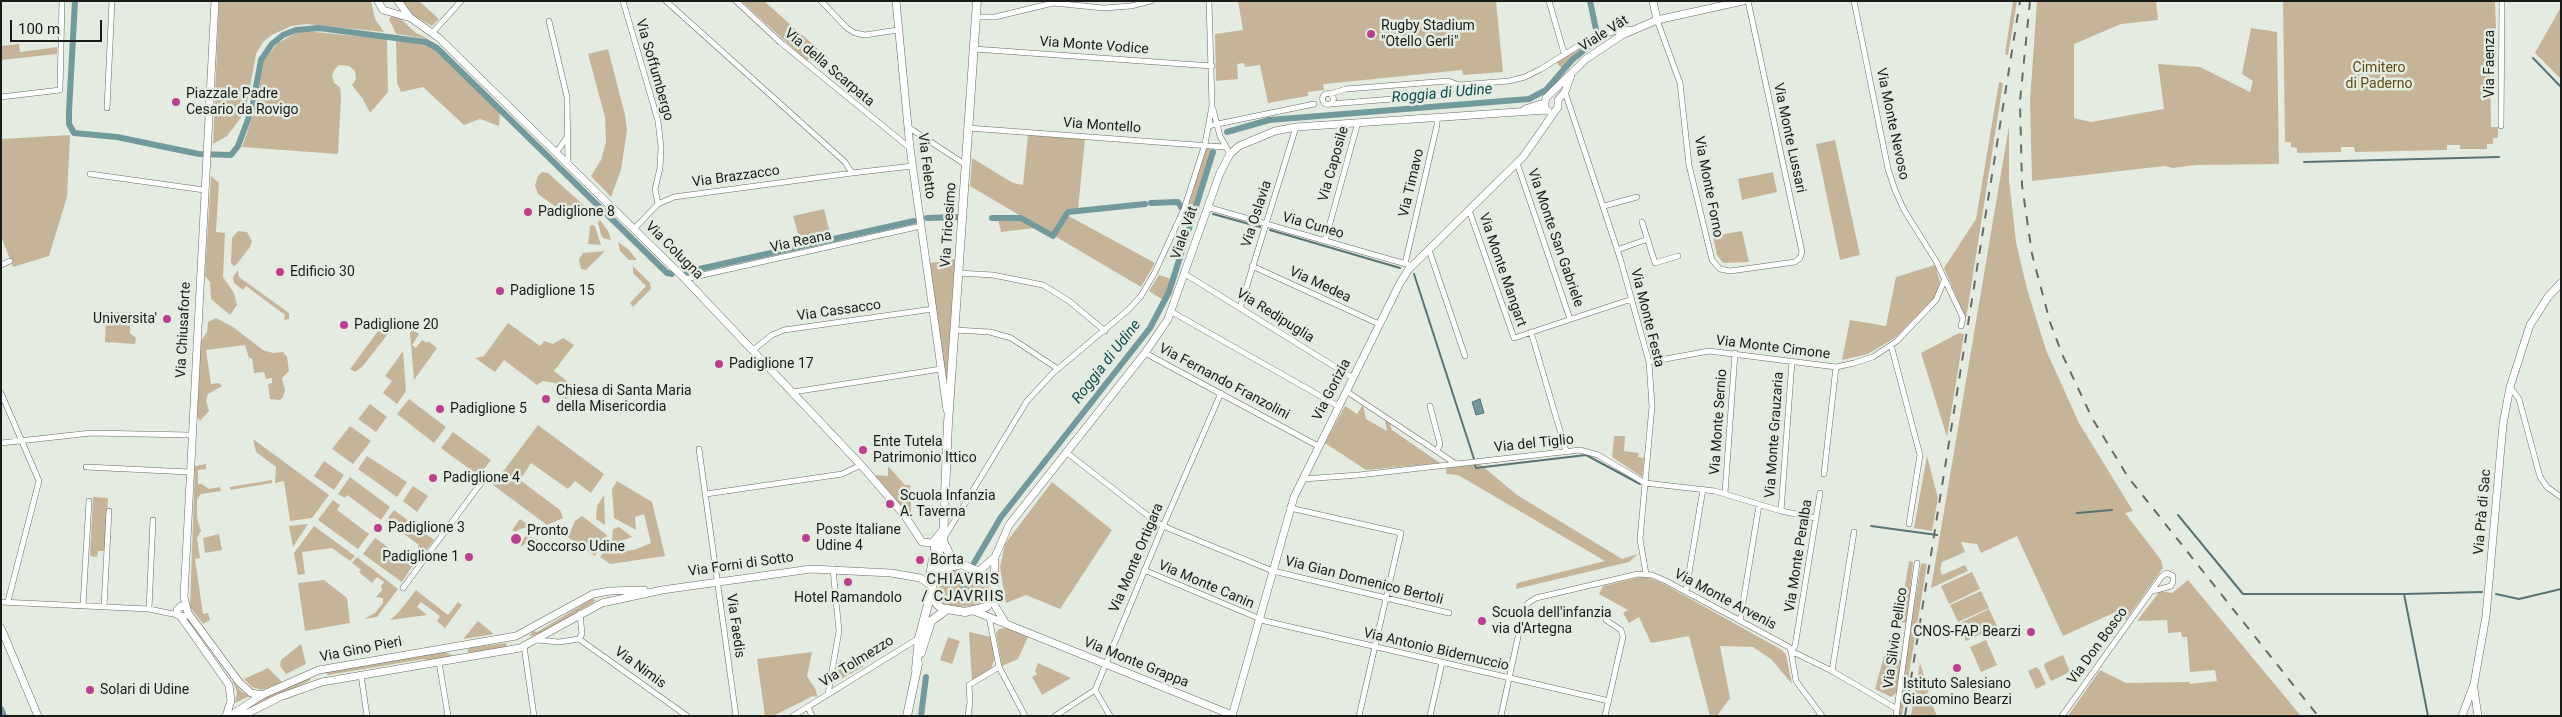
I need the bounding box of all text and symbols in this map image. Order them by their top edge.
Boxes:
scale bar [12,10,105,42]
street label: Viale Vât [1576,12,1632,56]
street label: Via Soffumbergo [631,17,677,123]
place label: Rugby Stadium "Otello Gerli" [1381,18,1475,50]
text: 100 m [18,20,60,38]
street label: Via della Scarpata [781,25,877,111]
marker: Rugby Stadium "Otello Gerli" [1365,28,1377,40]
street label: Via Faenza [2482,30,2498,98]
street label: Via Monte Vodice [1039,34,1149,58]
park label: Cimitero di Paderno [2346,60,2412,92]
street label: Via Monte Nevoso [1872,66,1912,182]
water label: Roggia di Udine [1391,81,1493,107]
street label: Via Monte Lussari [1769,81,1809,195]
place label: Piazzale Padre Cesario da Rovigo [186,86,299,118]
marker: Piazzale Padre Cesario da Rovigo [170,96,182,108]
street label: Via Montello [1062,115,1142,137]
street label: Via Caposile [1315,124,1353,204]
street label: Via Feletto [914,132,938,200]
street label: Via Monte Forno [1690,135,1726,239]
street label: Via Timavo [1396,147,1428,219]
street label: Via Brazzacco [691,163,781,191]
street label: Via Monte San Gabriele [1523,167,1587,309]
street label: Via Oslavia [1238,179,1276,249]
street label: Via Tricesimo [938,182,960,268]
place label: Padiglione 8 [538,204,615,220]
street label: Viale Vât [1168,204,1202,262]
marker: Padiglione 8 [522,206,534,218]
street label: Via Cuneo [1280,209,1346,243]
street label: Via Monte Mangart [1475,211,1529,329]
street label: Via Colugna [642,219,706,283]
street label: Via Reana [769,227,833,257]
street label: Via Medea [1287,263,1353,307]
place label: Edificio 30 [290,264,355,280]
marker: Edificio 30 [274,266,286,278]
street label: Via Monte Festa [1627,267,1667,369]
street label: Via Chiusaforte [173,282,195,378]
place label: Padiglione 15 [510,283,595,299]
marker: Padiglione 15 [494,285,506,297]
street label: Via Redipuglia [1233,285,1317,347]
street label: Via Cassacco [796,297,882,325]
place label: Universita' [93,311,157,327]
marker: Universita' [161,313,173,325]
place label: Padiglione 20 [354,317,439,333]
water label: Roggia di Udine [1069,317,1145,407]
marker: Padiglione 20 [338,319,350,331]
street label: Via Monte Cimone [1715,333,1831,363]
street label: Via Fernando Franzolini [1156,340,1292,424]
place label: Padiglione 17 [729,356,814,372]
street label: Via Gorizia [1309,356,1355,424]
marker: Padiglione 17 [713,358,725,370]
street label: Via Monte Sernio [1707,368,1731,476]
street label: Via Monte Grauzaria [1762,371,1788,499]
place label: Chiesa di Santa Maria della Misericordia [556,383,692,416]
marker: Chiesa di Santa Maria della Misericordia [540,393,552,405]
place label: Padiglione 5 [450,401,527,417]
marker: Padiglione 5 [434,403,446,415]
street label: Via del Tiglio [1493,431,1575,457]
place label: Ente Tutela Patrimonio Ittico [873,434,977,467]
marker: Ente Tutela Patrimonio Ittico [857,444,869,456]
street label: Via Prà di Sac [2471,469,2495,555]
place label: Padiglione 4 [443,470,520,486]
marker: Padiglione 4 [427,472,439,484]
place label: Scuola Infanzia A. Taverna [900,488,996,520]
marker: Scuola Infanzia A. Taverna [884,498,896,510]
street label: Via Monte Peralba [1782,498,1816,614]
street label: Via Monte Ortigara [1106,501,1168,615]
place label: Padiglione 3 [388,520,465,536]
marker: Padiglione 3 [372,522,384,534]
place label: Poste Italiane Udine 4 [816,522,901,554]
place label: Pronto Soccorso Udine [527,523,625,556]
marker: Pronto Soccorso Udine [509,532,523,546]
marker: Poste Italiane Udine 4 [800,532,812,544]
place label: Padiglione 1 [382,549,459,565]
street label: Via Forni di Sotto [687,549,795,581]
marker: Padiglione 1 [463,551,475,563]
place label: Borta [930,552,964,568]
street label: Via Gian Domenico Bertoli [1283,553,1445,609]
marker: Borta [914,554,926,566]
street label: Via Monte Canin [1156,557,1256,613]
street label: Via Monte Arvenis [1671,566,1779,634]
district label: CHIAVRIS / CJAVRIIS [920,571,1006,606]
marker: Hotel Ramandolo [842,576,854,588]
street label: Via Silvio Pellico [1881,586,1911,690]
place label: Hotel Ramandolo [794,590,902,606]
street label: Via Faedis [722,593,748,659]
street label: Via Don Bosco [2064,604,2132,688]
place label: Scuola dell'infanzia via d'Artegna [1492,605,1612,638]
marker: Scuola dell'infanzia via d'Artegna [1476,615,1488,627]
place label: CNOS-FAP Bearzi [1913,624,2021,640]
street label: Via Antonio Bidernuccio [1362,625,1510,675]
marker: CNOS-FAP Bearzi [2025,626,2037,638]
street label: Via Tolmezzo [817,633,897,691]
street label: Via Gino Pieri [318,634,404,666]
street label: Via Monte Grappa [1081,634,1191,692]
street label: Via Nimis [611,644,669,692]
marker: Istituto Salesiano Giacomino Bearzi [1951,662,1963,674]
place label: Istituto Salesiano Giacomino Bearzi [1902,676,2012,709]
place label: Solari di Udine [100,682,189,698]
marker: Solari di Udine [84,684,96,696]

